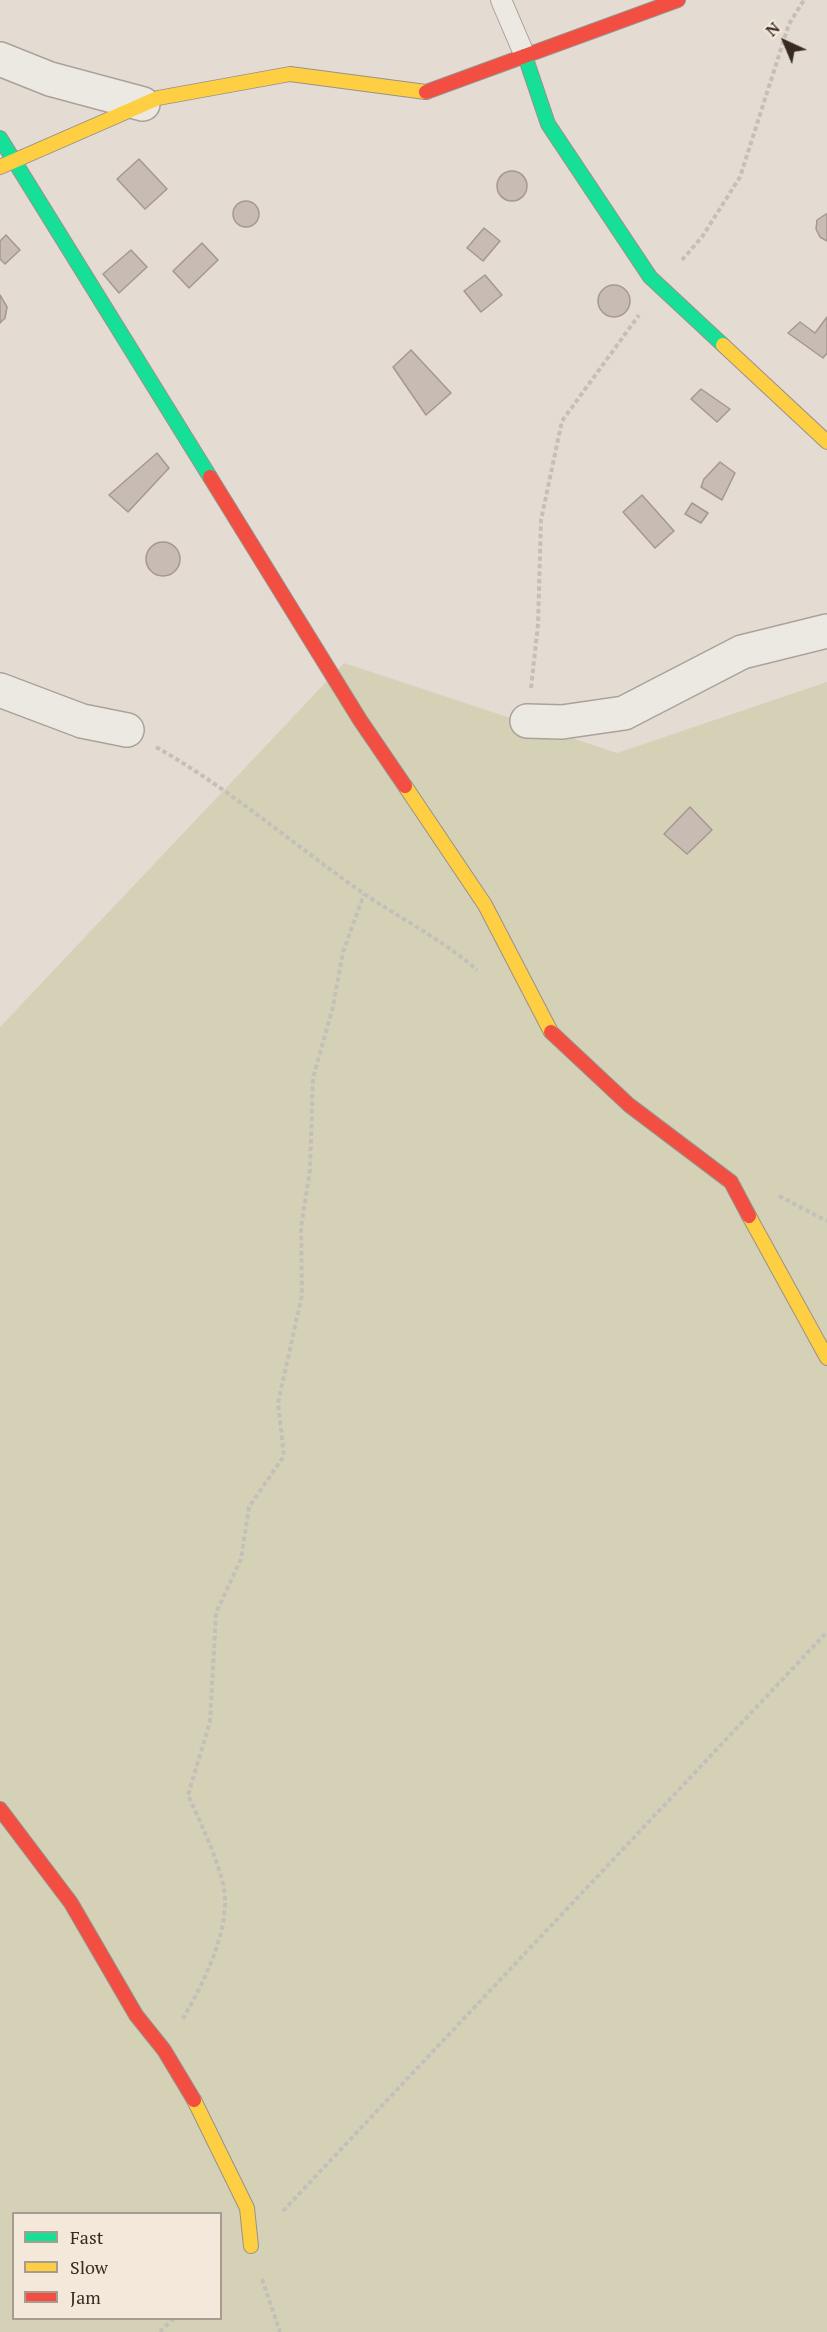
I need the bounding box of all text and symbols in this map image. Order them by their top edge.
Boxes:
north arrow [755,12,815,72]
text: N [760,17,784,41]
legend [12,2212,222,2320]
text: Fast [70,2225,103,2249]
text: Slow [70,2255,108,2279]
text: Jam [70,2285,101,2309]

